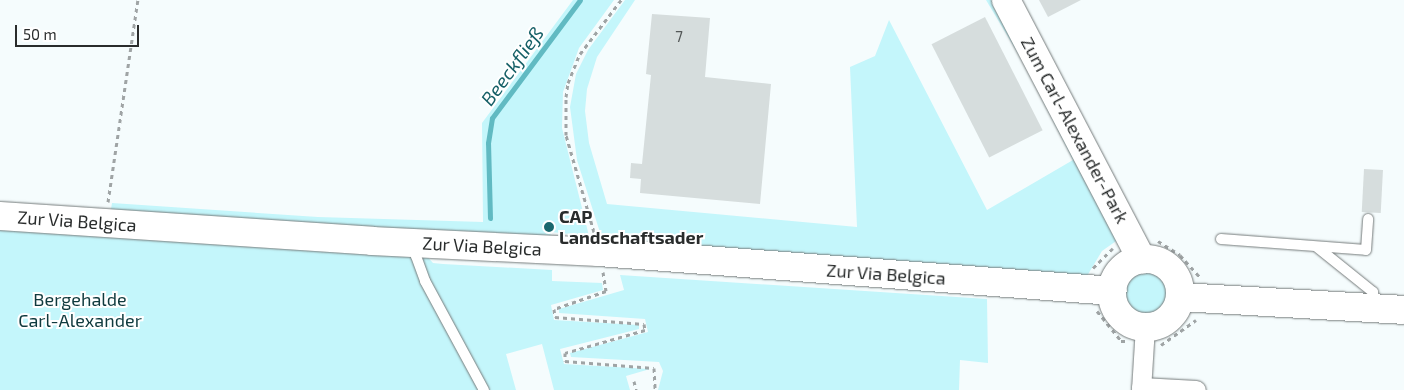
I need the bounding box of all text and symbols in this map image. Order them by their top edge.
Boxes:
scale bar [18,15,141,47]
water label: Beeckfließ [476,22,548,110]
text: 50 m [23,25,57,43]
house number: 7 [675,28,683,46]
street label: Zum Carl-Alexander-Park [1017,33,1133,227]
street label: Zur Via Belgica [16,206,138,236]
place label: CAP Landschaftsader [559,206,703,248]
marker: CAP Landschaftsader [543,221,555,233]
street label: Zur Via Belgica [421,232,543,260]
street label: Zur Via Belgica [825,259,947,289]
park label: Bergehalde Carl-Alexander [18,289,142,332]

